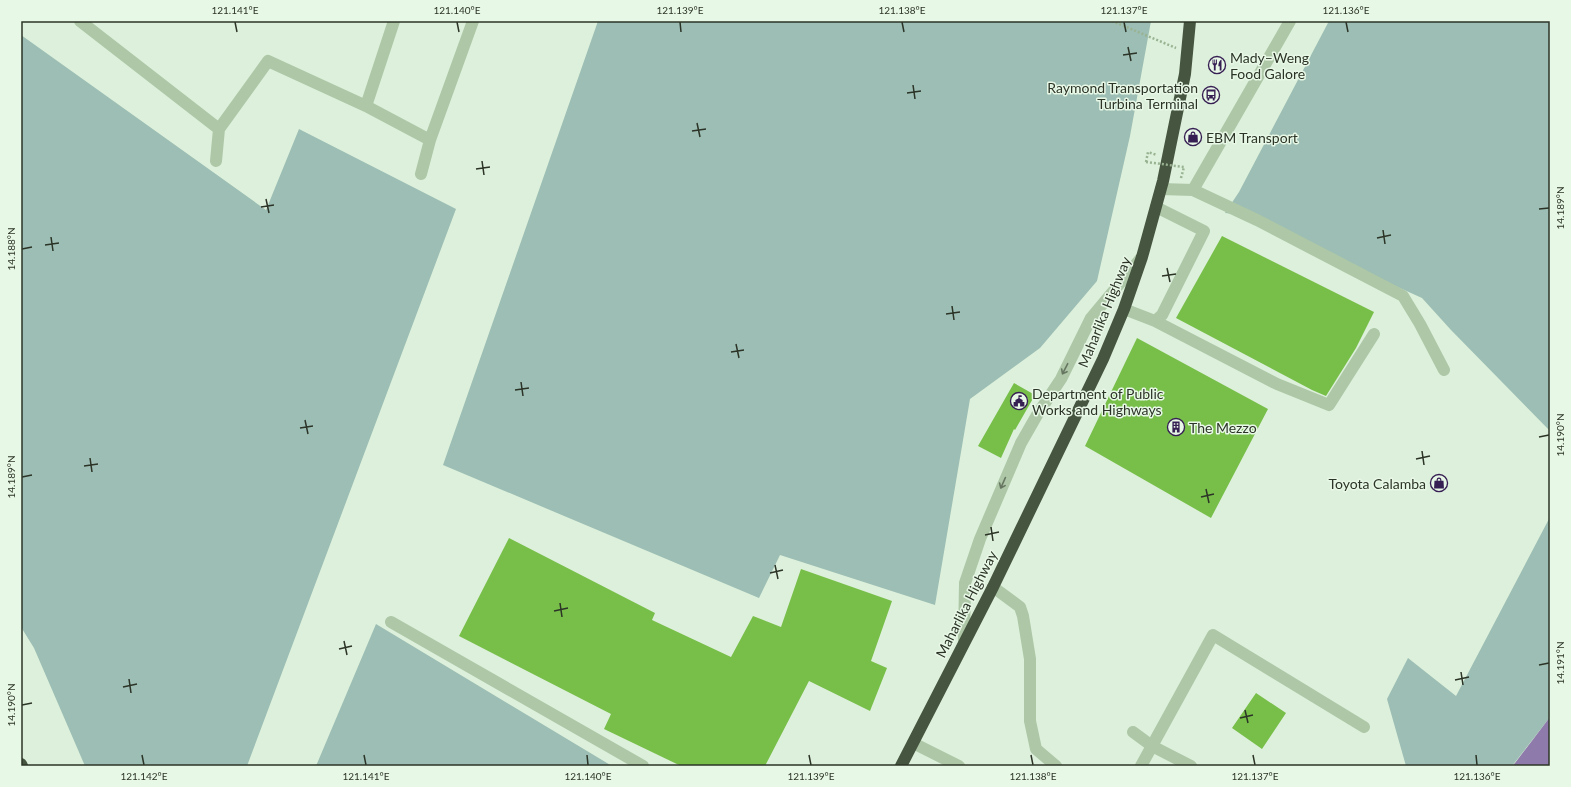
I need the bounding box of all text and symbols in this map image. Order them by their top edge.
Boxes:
text: 121.141°E [211,4,259,16]
text: 121.140°E [433,4,481,16]
text: 121.139°E [656,4,704,16]
text: 121.138°E [878,4,926,16]
text: 121.137°E [1100,4,1148,16]
text: 121.136°E [1322,4,1370,16]
place label: Mady–Weng Food Galore [1230,49,1309,82]
restaurant icon: Mady–Weng Food Galore [1207,55,1227,75]
place label: Raymond Transportation Turbina Terminal [1047,79,1198,112]
bus stop icon: Raymond Transportation Turbina Terminal [1201,85,1221,105]
shop icon: EBM Transport [1183,127,1203,147]
place label: EBM Transport [1206,129,1298,146]
text: 14.189°N [1554,186,1566,230]
text: 14.188°N [5,227,17,271]
street label: Maharlika Highway [1074,253,1134,370]
one-way arrow [1061,363,1069,375]
place label: Department of Public Works and Highways [1032,385,1164,418]
public building icon: Department of Public Works and Highways [1009,391,1029,411]
text: 14.190°N [1554,413,1566,457]
building icon: The Mezzo [1166,417,1186,437]
place label: The Mezzo [1189,419,1257,436]
text: 14.189°N [5,455,17,499]
shop icon: Toyota Calamba [1429,473,1449,493]
place label: Toyota Calamba [1328,475,1426,492]
one-way arrow [999,477,1007,489]
street label: Maharlika Highway [932,547,1001,660]
text: 14.191°N [1554,641,1566,685]
text: 14.190°N [5,683,17,727]
text: 121.142°E [120,770,168,782]
text: 121.141°E [342,770,390,782]
text: 121.140°E [564,770,612,782]
text: 121.139°E [787,770,835,782]
text: 121.138°E [1009,770,1057,782]
text: 121.137°E [1231,770,1279,782]
text: 121.136°E [1453,770,1501,782]

